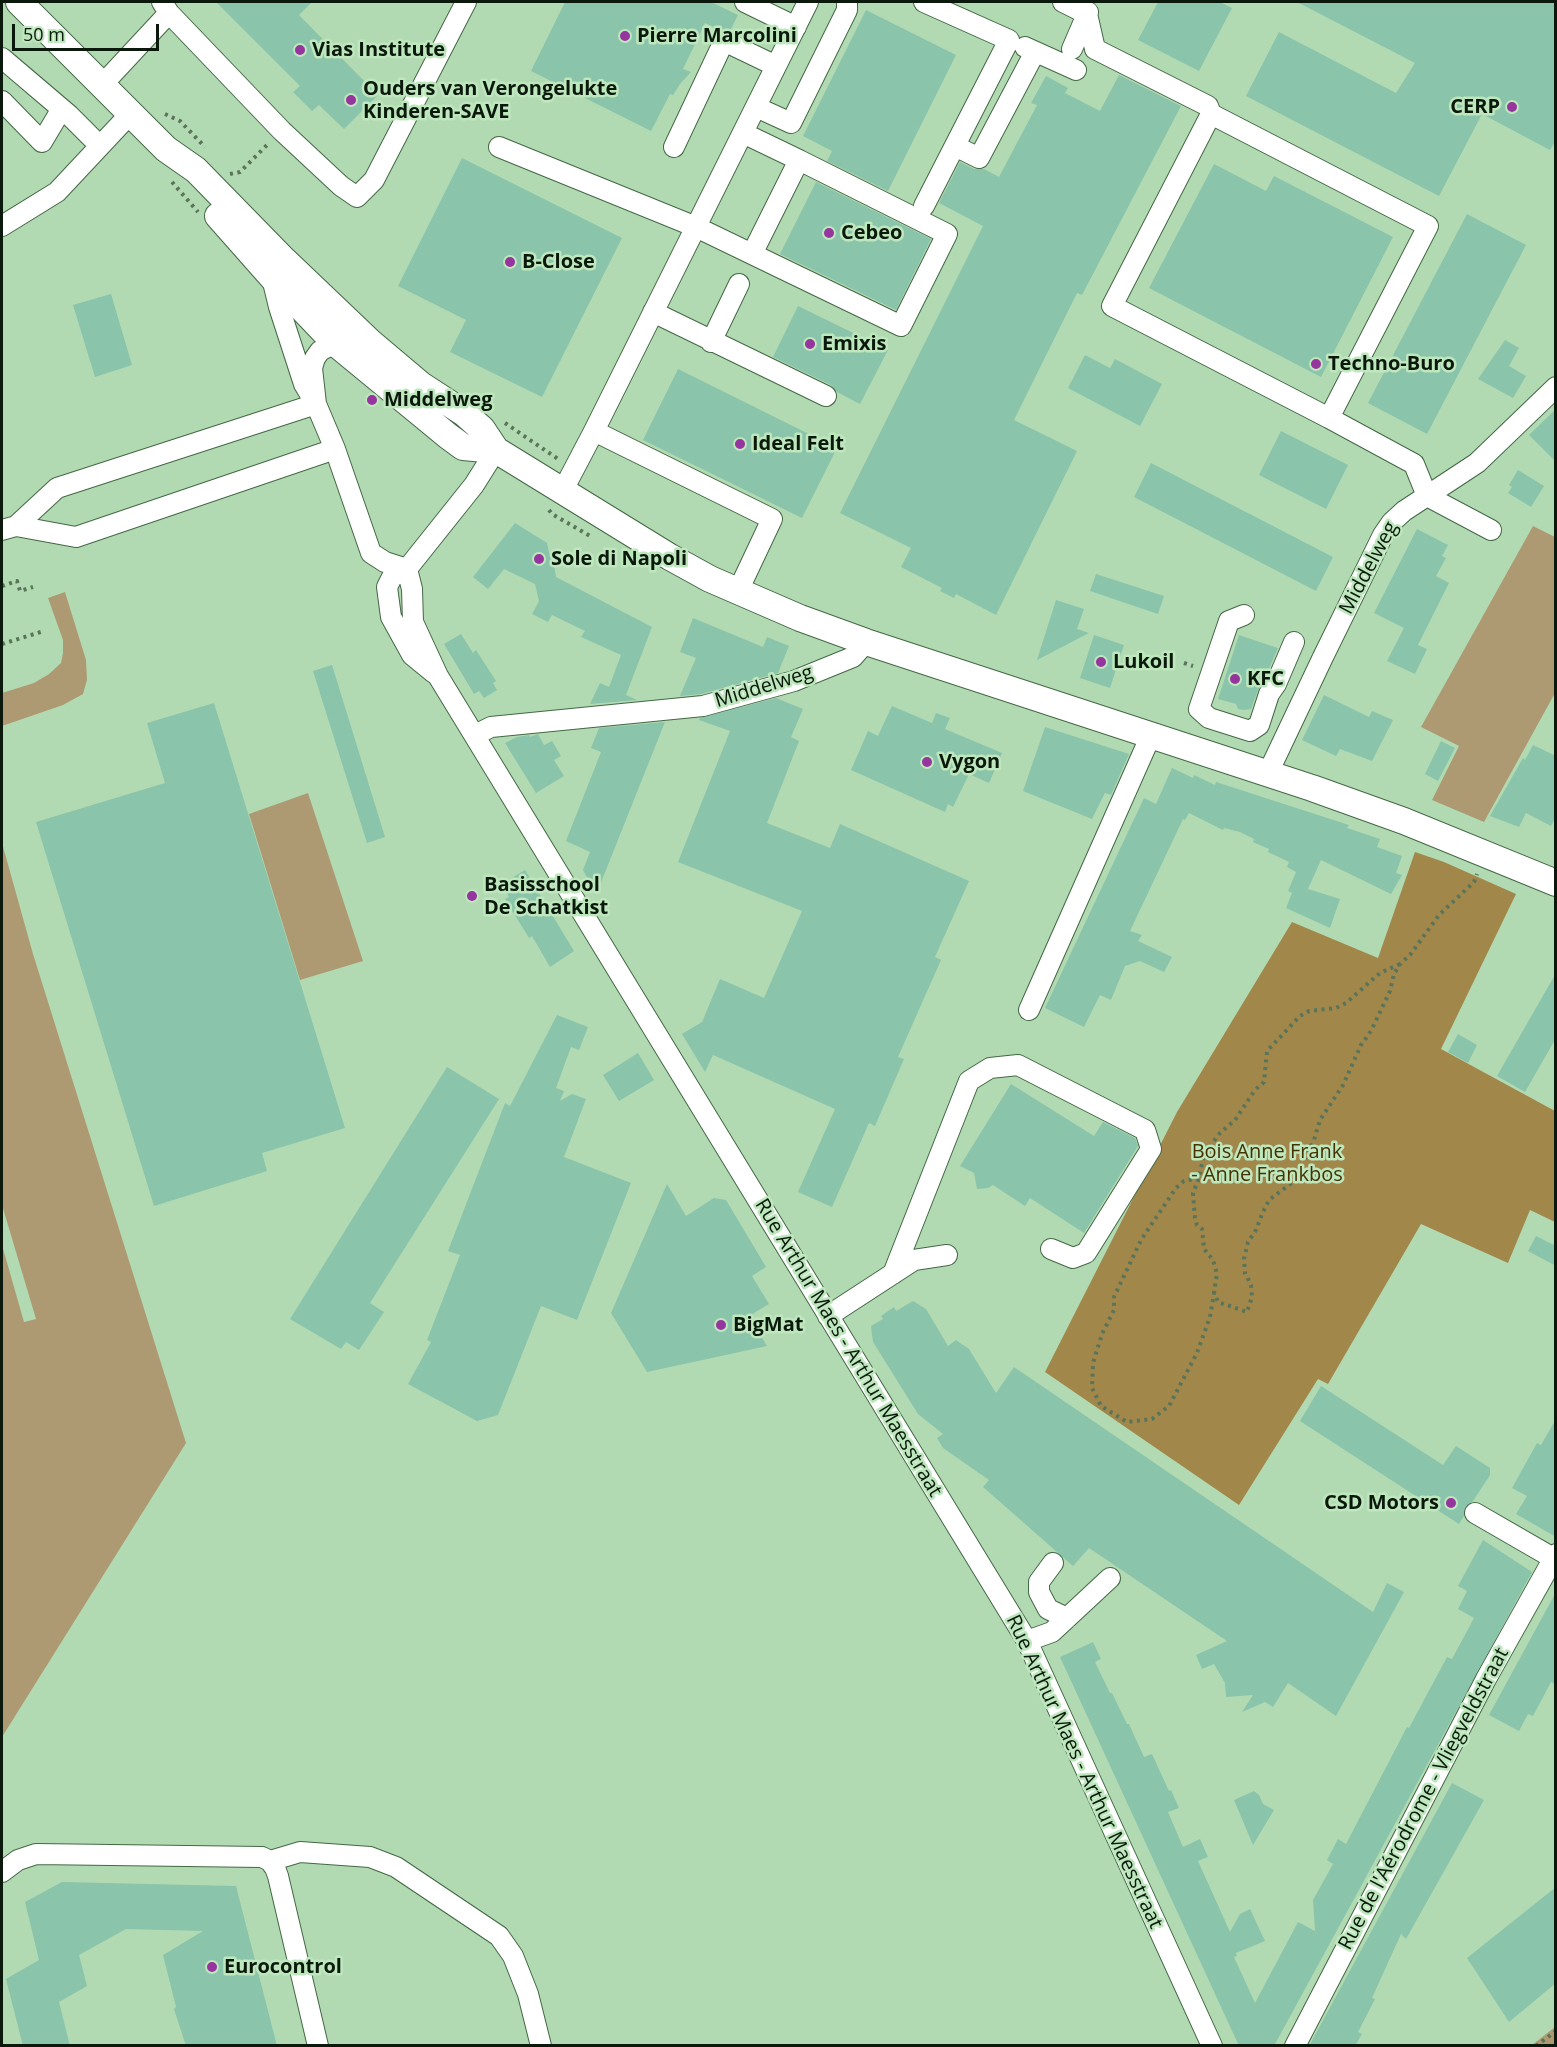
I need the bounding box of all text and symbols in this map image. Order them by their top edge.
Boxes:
scale bar [15,12,162,50]
text: 50 m [23,22,65,46]
place label: Pierre Marcolini [637,24,797,48]
marker: Pierre Marcolini [618,29,632,43]
place label: Vias Institute [312,38,445,62]
marker: Vias Institute [293,43,307,57]
place label: Ouders van Verongelukte Kinderen-SAVE [363,77,617,124]
marker: Ouders van Verongelukte Kinderen-SAVE [344,93,358,107]
place label: CERP [1450,95,1500,119]
marker: CERP [1505,100,1519,114]
place label: Cebeo [841,221,902,245]
marker: Cebeo [822,226,836,240]
place label: B-Close [522,250,595,274]
marker: B-Close [503,255,517,269]
place label: Emixis [822,332,887,356]
marker: Emixis [803,337,817,351]
place label: Techno-Buro [1328,352,1455,376]
marker: Techno-Buro [1309,357,1323,371]
place label: Middelweg [384,388,492,412]
marker: Middelweg [365,393,379,407]
place label: Ideal Felt [752,432,844,456]
marker: Ideal Felt [733,437,747,451]
street label: Middelweg [1335,518,1403,618]
place label: Sole di Napoli [551,547,687,571]
marker: Sole di Napoli [532,552,546,566]
place label: Lukoil [1113,650,1174,674]
marker: Lukoil [1094,655,1108,669]
street label: Middelweg [712,661,816,713]
place label: KFC [1247,667,1284,691]
marker: KFC [1228,672,1242,686]
place label: Vygon [939,750,1000,774]
marker: Vygon [920,755,934,769]
place label: Basisschool De Schatkist [484,873,608,920]
marker: Basisschool De Schatkist [465,889,479,903]
park label: Bois Anne Frank - Anne Frankbos [1191,1140,1343,1187]
street label: Rue Arthur Maes - Arthur Maesstraat [749,1195,947,1501]
place label: BigMat [733,1313,803,1337]
marker: BigMat [714,1318,728,1332]
place label: CSD Motors [1324,1491,1439,1515]
marker: CSD Motors [1444,1496,1458,1510]
street label: Rue Arthur Maes - Arthur Maesstraat [1001,1611,1167,1933]
street label: Rue de l'Aérodrome - Vliegveldstraat [1334,1644,1514,1954]
place label: Eurocontrol [224,1955,342,1979]
marker: Eurocontrol [205,1960,219,1974]

